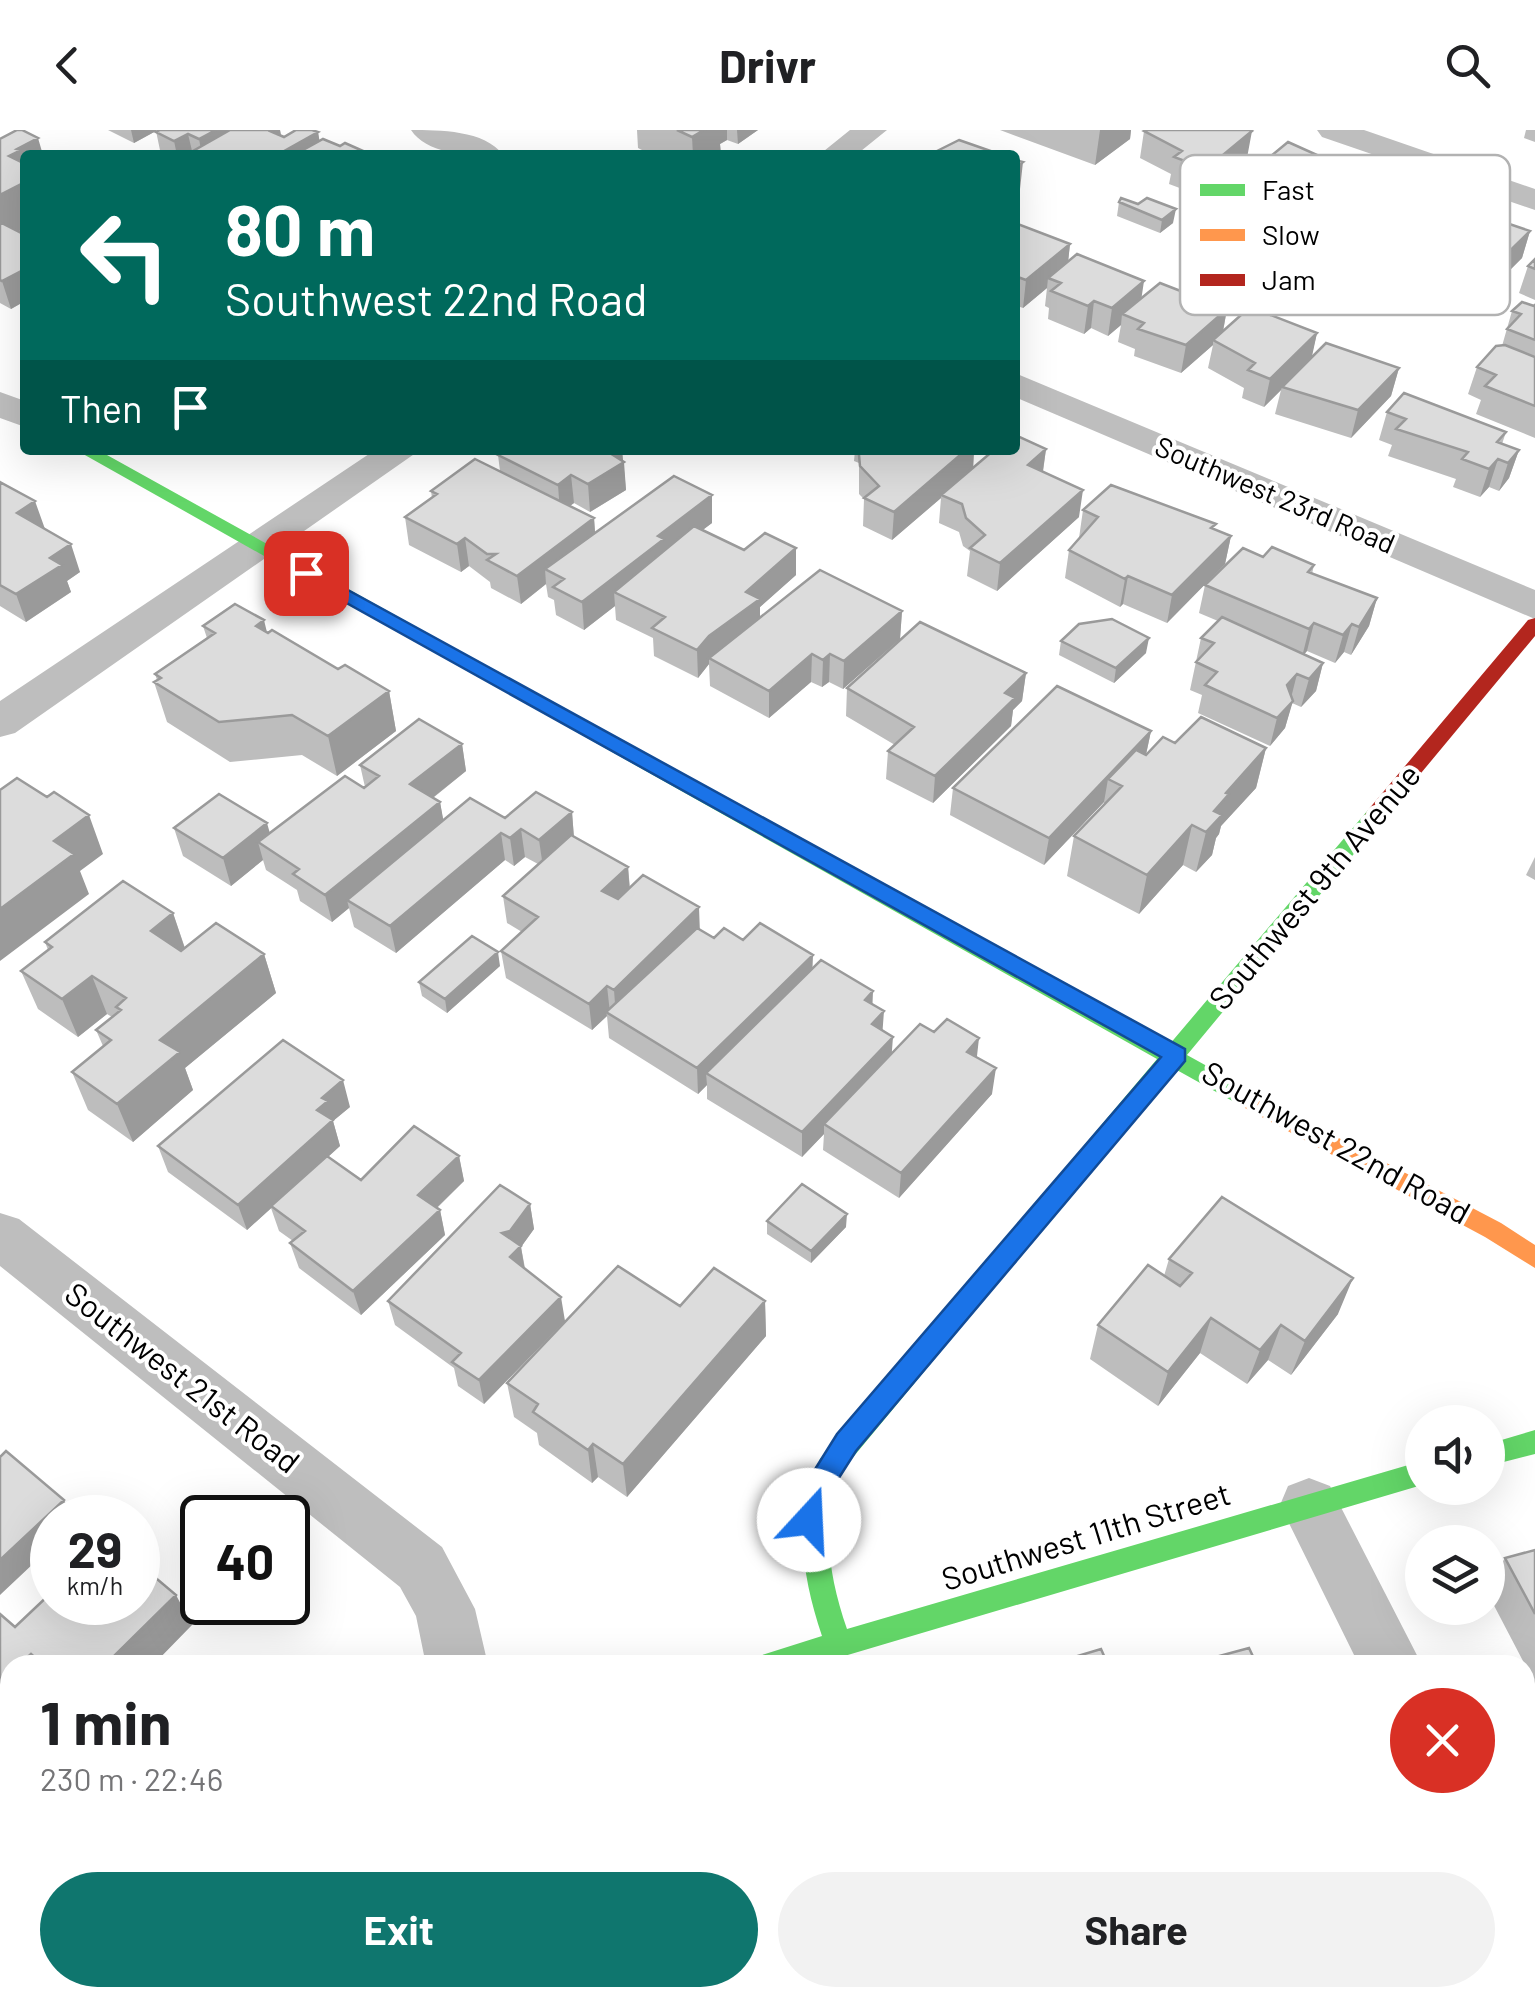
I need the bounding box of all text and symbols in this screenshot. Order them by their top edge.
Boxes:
icon: back [40,38,95,93]
text: Drivr [719,38,816,92]
icon: search [1440,38,1495,93]
legend [1180,155,1510,315]
text: Fast [1262,172,1315,206]
text: 80 m [225,186,375,270]
icon: left [60,190,190,320]
text: Slow [1262,217,1320,251]
text: Jam [1262,262,1316,296]
text: Southwest 22nd Road [225,271,648,325]
icon: arrive [163,380,218,435]
text: Then [60,385,143,431]
street label: Southwest 23rd Road [1150,428,1400,560]
pin [264,531,349,616]
icon: arrive [279,546,334,601]
street label: Southwest 9th Avenue [1200,755,1427,1016]
street label: Southwest 22nd Road [1196,1052,1478,1231]
street label: Southwest 21st Road [59,1273,308,1480]
map controls [1405,1405,1505,1625]
button: sound [1405,1405,1505,1505]
position arrow [757,1468,861,1572]
street label: Southwest 11th Street [937,1473,1234,1597]
speed limit sign: 40 [180,1495,310,1625]
text: 29 [68,1518,122,1578]
button: layers [1405,1525,1505,1625]
text: km/h [67,1570,123,1600]
text: 1 min [40,1685,171,1757]
button: close [1390,1688,1495,1793]
text: 230 m · 22:46 [40,1759,223,1797]
button: Exit [40,1872,758,1987]
button: Share [778,1872,1495,1987]

